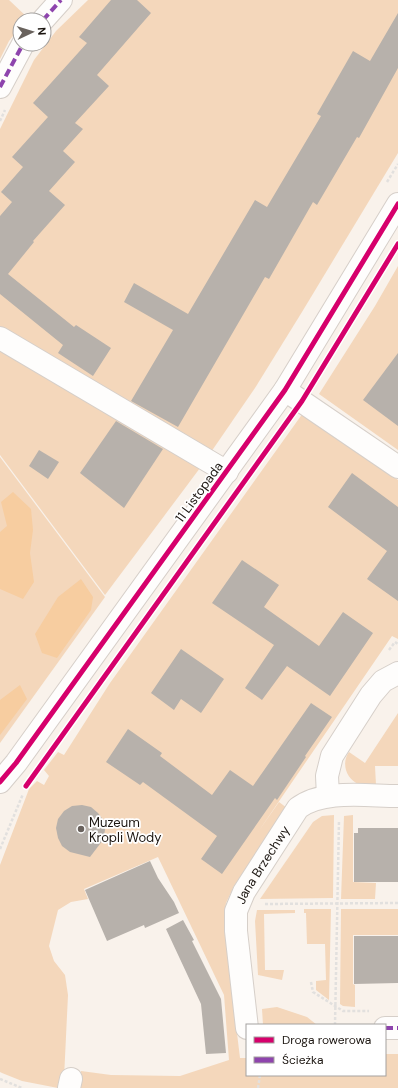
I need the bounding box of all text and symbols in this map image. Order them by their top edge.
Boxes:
north arrow [12,12,52,52]
text: N [35,27,49,36]
street label: 11 Listopada [171,458,227,526]
place label: Muzeum Kropli Wody [89,814,162,846]
street label: Jana Brzechwy [231,822,293,906]
marker: Muzeum Kropli Wody [76,824,86,834]
legend [246,1024,386,1076]
text: Droga rowerowa [282,1032,371,1048]
text: Ścieżka [282,1052,324,1068]

